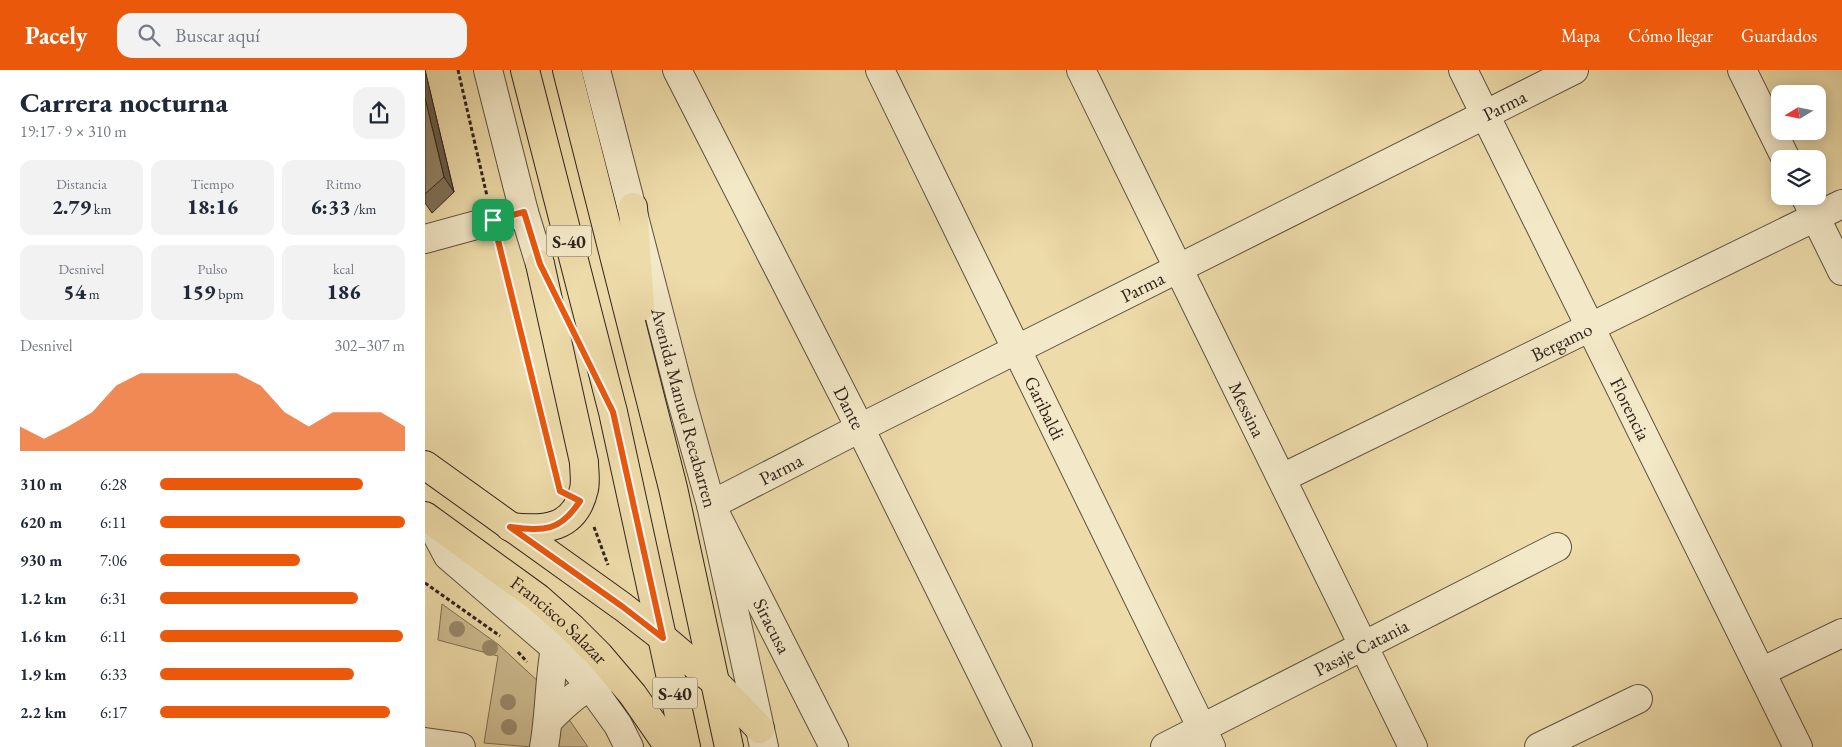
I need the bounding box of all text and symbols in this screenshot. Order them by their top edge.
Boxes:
search box [117,13,467,58]
text: Pacely [25,20,87,51]
icon: search [135,21,163,49]
text: Buscar aquí [175,23,260,48]
text: Mapa [1561,24,1600,47]
text: Cómo llegar [1628,24,1713,47]
text: Guardados [1741,24,1817,47]
street label: Parma [1478,83,1531,126]
text: Carrera nocturna [20,84,228,120]
north arrow [1771,85,1826,140]
map controls [1771,85,1826,205]
button: share [353,87,405,139]
text: 19:17 · 9 × 310 m [20,121,127,142]
button: layers [1771,150,1826,205]
text: Distancia [56,175,107,193]
text: Tiempo [191,175,234,193]
text: Ritmo [326,175,361,193]
text: 2.79 [52,193,91,220]
text: 18:16 [187,193,238,220]
text: 6:33 [311,193,351,220]
pin [472,199,514,241]
text: km [91,200,111,218]
text: /km [351,200,376,218]
icon: arrive [479,206,507,234]
road number: S-40 [547,226,591,257]
text: Desnivel [59,260,104,278]
text: Pulso [198,260,227,278]
text: kcal [333,260,354,278]
street label: Parma [1116,265,1169,308]
text: 54 [63,278,86,305]
text: 159 [181,278,215,305]
text: 186 [326,278,361,305]
text: m [86,285,100,303]
text: bpm [215,285,244,303]
street label: Avenida Manuel Recabarren [645,304,724,510]
street label: Bergamo [1527,316,1596,367]
text: Desnivel [20,335,73,356]
text: 302–307 m [334,335,405,356]
street label: Garibaldi [1019,372,1072,444]
street label: Florencia [1604,373,1657,445]
street label: Messina [1223,378,1272,442]
street label: Dante [828,382,871,433]
street label: Parma [755,447,807,491]
text: 310 m [20,474,62,495]
text: 6:28 [100,474,127,495]
text: 620 m [20,512,62,533]
text: 6:11 [100,512,127,533]
text: 930 m [20,550,62,571]
text: 7:06 [100,550,127,571]
street label: Francisco Salazar [506,570,614,670]
text: 1.2 km [20,588,66,609]
text: 6:31 [100,588,127,609]
street label: Siracusa [747,594,797,658]
street label: Pasaje Catania [1309,612,1413,682]
text: 1.6 km [20,626,66,647]
text: 6:11 [100,626,127,647]
text: 1.9 km [20,664,66,685]
text: 6:33 [100,664,127,685]
road number: S-40 [653,678,697,708]
text: 2.2 km [20,702,66,723]
text: 6:17 [100,702,127,723]

